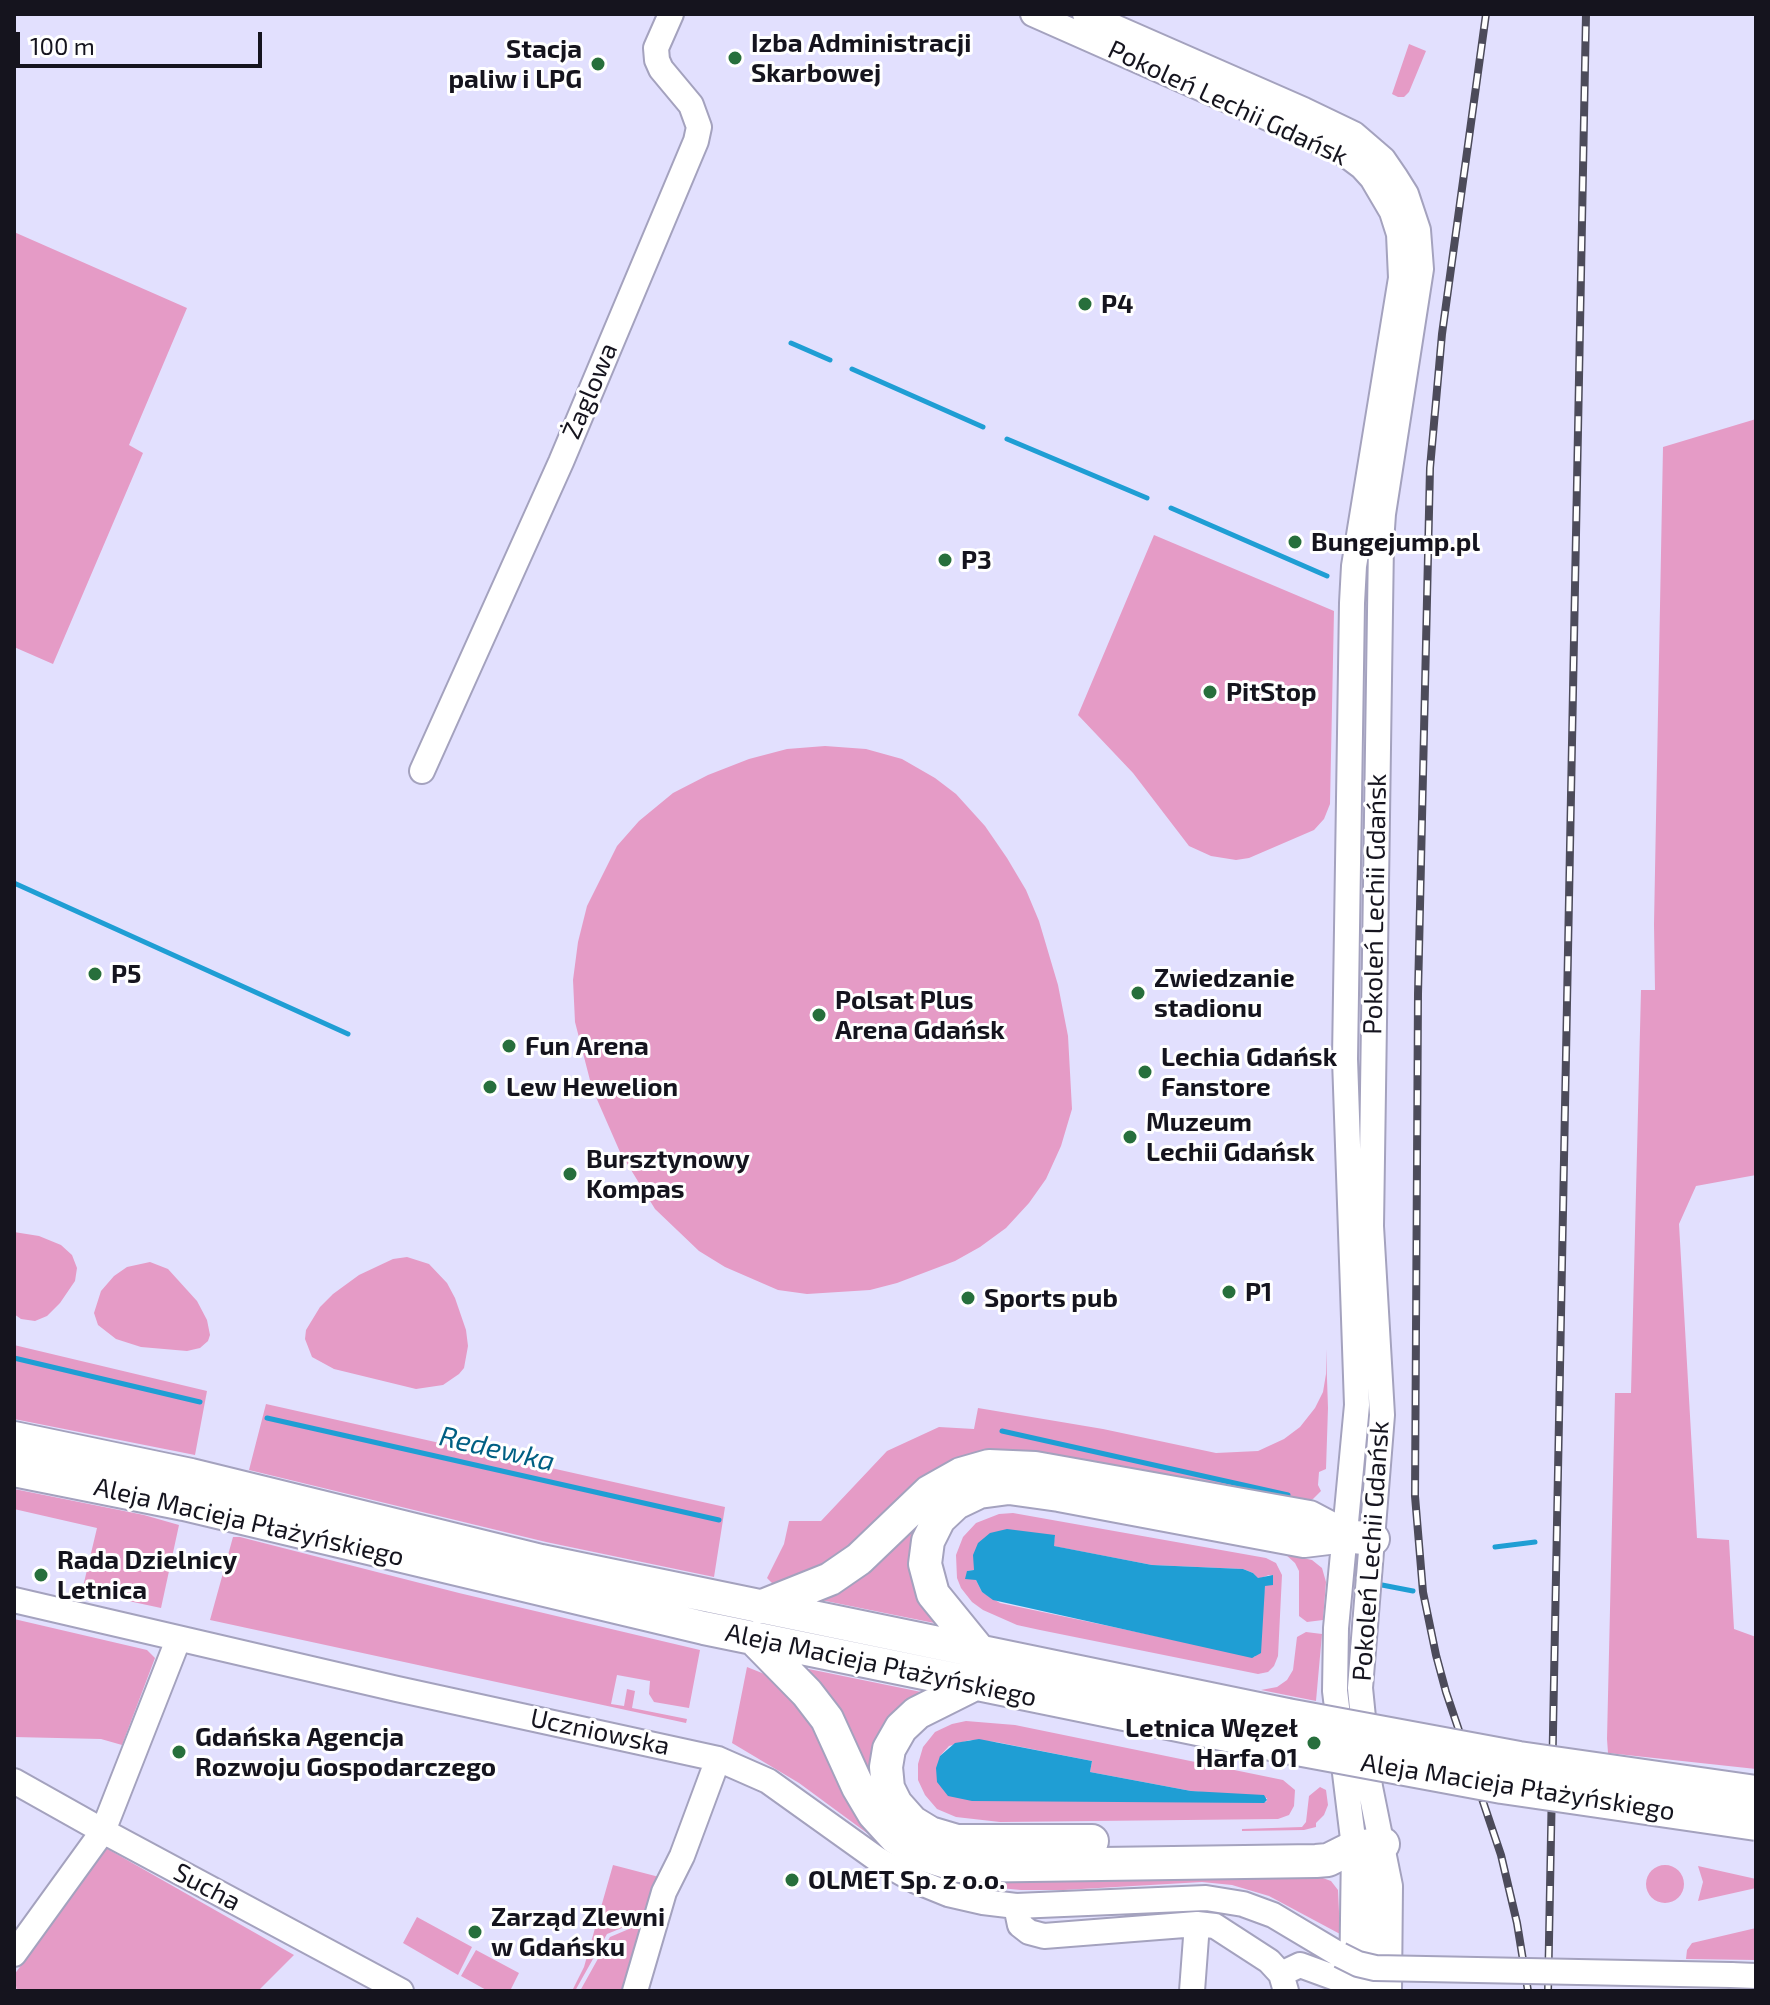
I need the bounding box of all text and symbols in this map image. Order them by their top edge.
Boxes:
scale bar [20,16,266,66]
place label: Izba Administracji Skarbowej [751,27,971,88]
text: 100 m [30,31,95,60]
place label: Stacja paliw i LPG [449,33,582,94]
street label: Pokoleń Lechii Gdańsk [1103,34,1353,172]
marker: Izba Administracji Skarbowej [726,49,744,67]
marker: Stacja paliw i LPG [589,55,607,73]
place label: P4 [1101,288,1134,320]
marker: P4 [1076,295,1094,313]
street label: Żaglowa [556,338,624,444]
place label: Bungejump.pl [1311,526,1480,558]
marker: Bungejump.pl [1286,533,1304,551]
place label: P3 [961,544,992,576]
marker: P3 [936,551,954,569]
place label: PitStop [1226,676,1317,708]
marker: PitStop [1201,683,1219,701]
street label: Pokoleń Lechii Gdańsk [1357,773,1393,1035]
place label: P5 [111,958,141,990]
place label: Zwiedzanie stadionu [1154,962,1295,1024]
marker: P5 [86,965,104,983]
place label: Polsat Plus Arena Gdańsk [835,984,1005,1046]
marker: Zwiedzanie stadionu [1129,984,1147,1002]
marker: Polsat Plus Arena Gdańsk [810,1006,828,1024]
place label: Fun Arena [525,1030,649,1062]
marker: Fun Arena [500,1037,518,1055]
place label: Lechia Gdańsk Fanstore [1161,1041,1337,1102]
marker: Lechia Gdańsk Fanstore [1136,1063,1154,1081]
place label: Lew Hewelion [506,1071,678,1103]
marker: Lew Hewelion [481,1078,499,1096]
place label: Muzeum Lechii Gdańsk [1146,1106,1315,1168]
marker: Muzeum Lechii Gdańsk [1121,1128,1139,1146]
place label: Bursztynowy Kompas [586,1143,750,1204]
marker: Bursztynowy Kompas [561,1165,579,1183]
place label: P1 [1245,1276,1272,1308]
place label: Sports pub [984,1282,1118,1314]
marker: P1 [1220,1283,1238,1301]
marker: Sports pub [959,1289,977,1307]
water label: Redewka [436,1419,558,1479]
street label: Pokoleń Lechii Gdańsk [1346,1420,1396,1682]
street label: Aleja Macieja Płażyńskiego [91,1471,407,1573]
place label: Rada Dzielnicy Letnica [57,1544,237,1606]
marker: Rada Dzielnicy Letnica [32,1566,50,1584]
street label: Aleja Macieja Płażyńskiego [722,1617,1040,1713]
street label: Uczniowska [527,1702,673,1762]
place label: Letnica Węzeł Harfa 01 [1125,1712,1298,1774]
place label: Gdańska Agencja Rozwoju Gospodarczego [195,1721,496,1782]
marker: Letnica Węzeł Harfa 01 [1305,1734,1323,1752]
marker: Gdańska Agencja Rozwoju Gospodarczego [170,1743,188,1761]
street label: Aleja Macieja Płażyńskiego [1359,1747,1677,1827]
street label: Sucha [168,1856,246,1918]
place label: OLMET Sp. z o.o. [808,1864,1005,1896]
marker: OLMET Sp. z o.o. [783,1871,801,1889]
place label: Zarząd Zlewni w Gdańsku [491,1901,665,1962]
marker: Zarząd Zlewni w Gdańsku [466,1923,484,1941]

